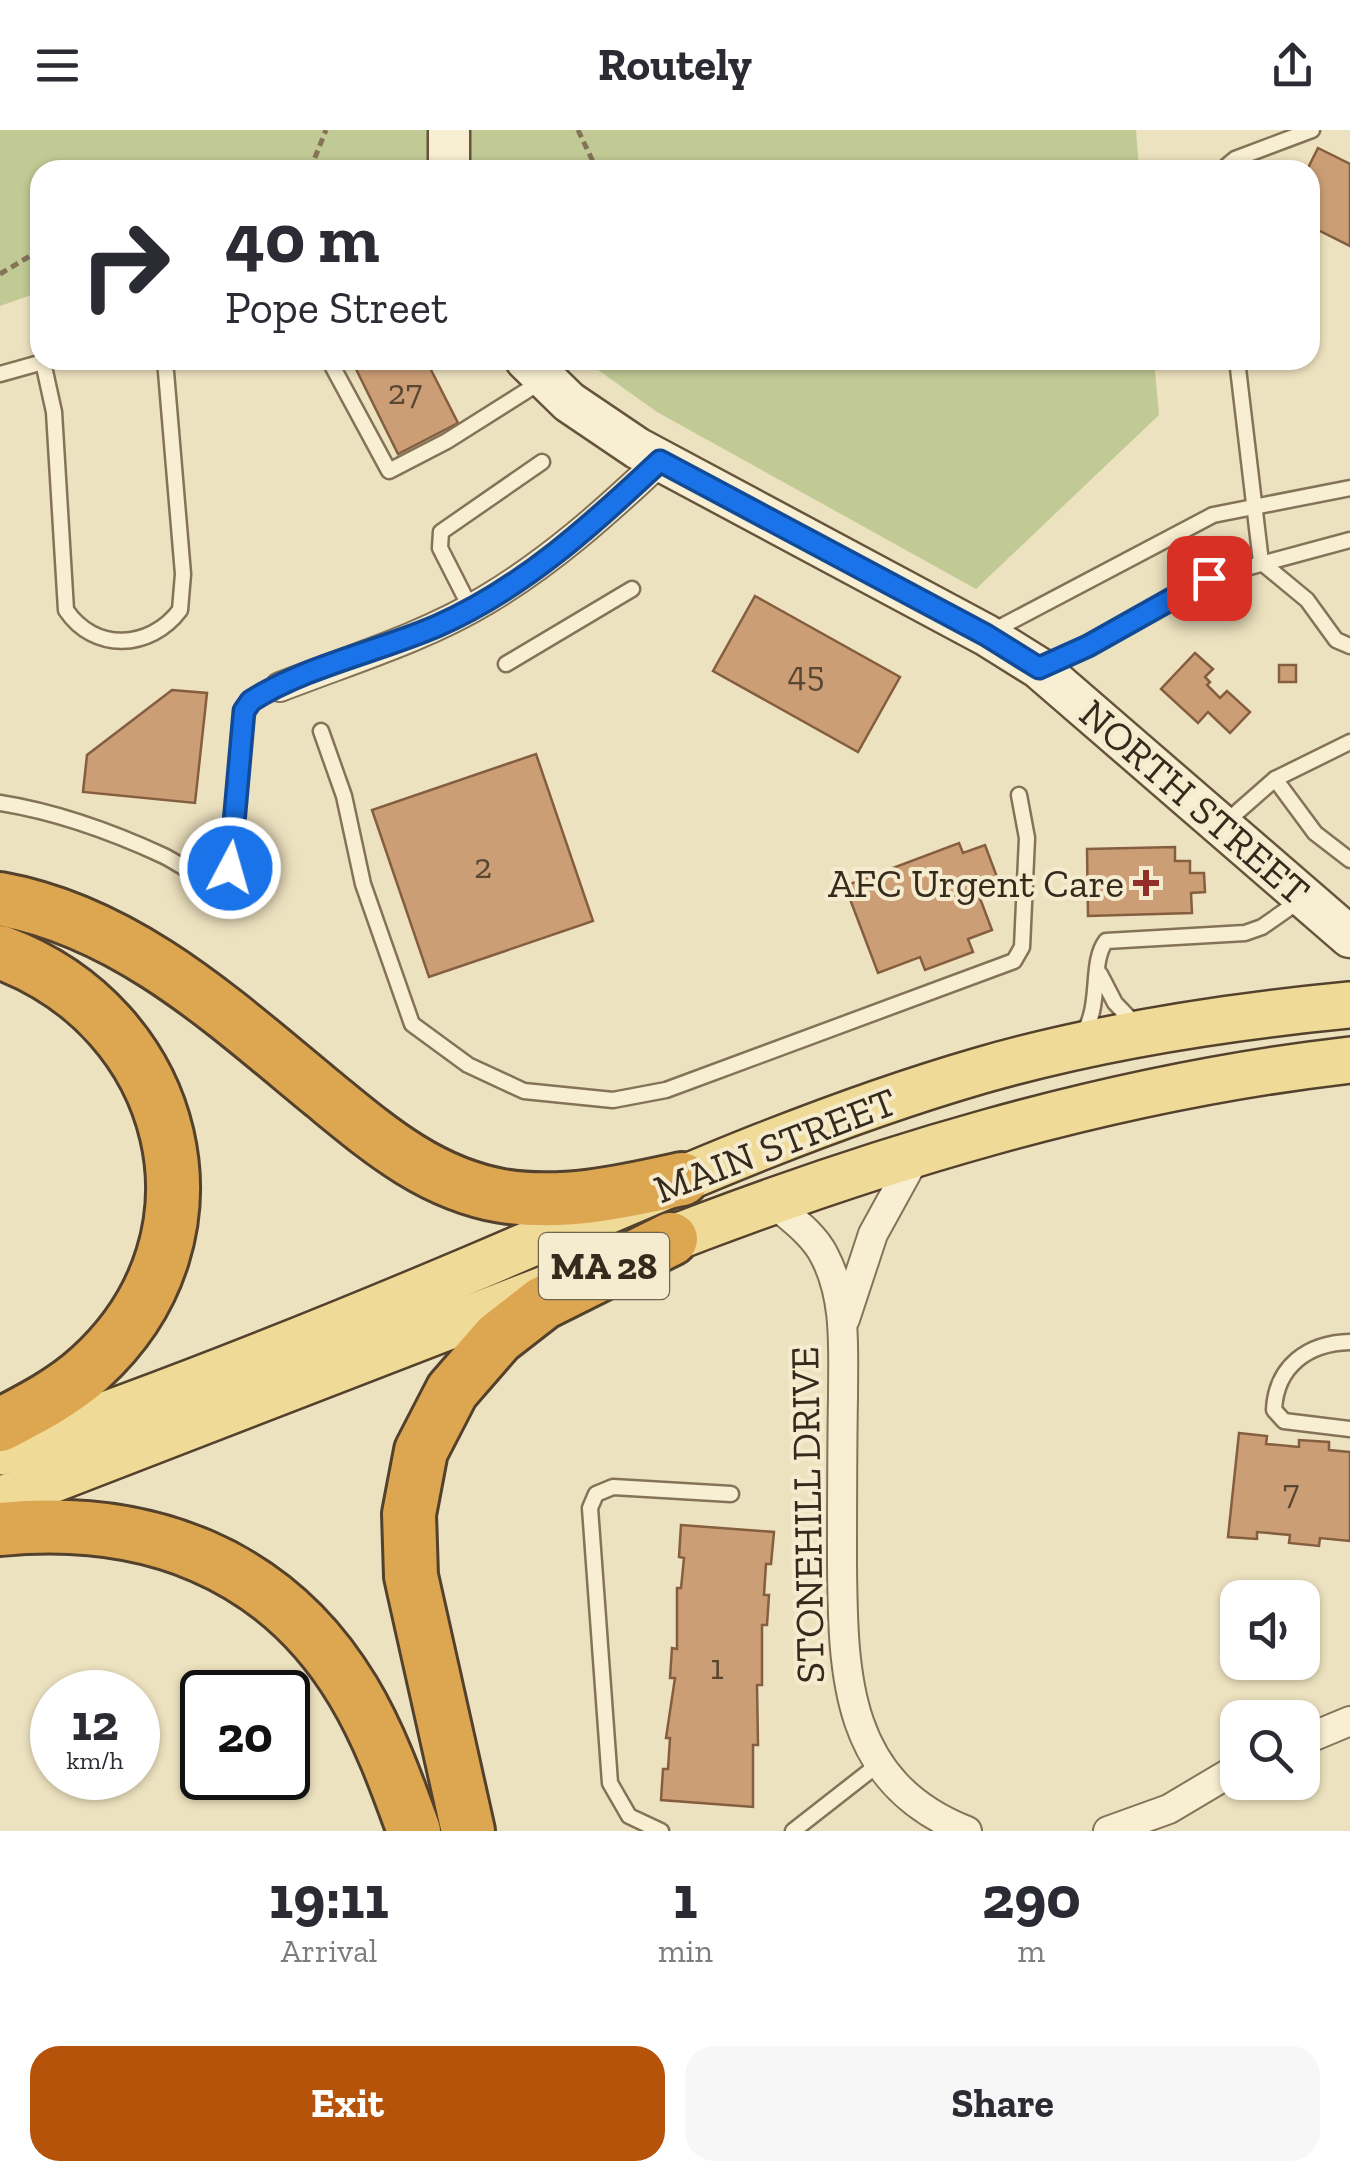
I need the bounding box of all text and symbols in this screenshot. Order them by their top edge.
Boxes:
icon: menu [30,38,85,93]
text: Routely [598,38,752,92]
icon: share [1265,38,1320,93]
text: 40 m [225,196,380,280]
icon: right [60,200,190,330]
text: Pope Street [225,281,448,335]
house number: 27 [388,371,422,413]
pin [1167,536,1252,621]
icon: arrive [1182,551,1237,606]
house number: 45 [788,653,824,695]
street label: NORTH STREET [1070,689,1320,915]
position arrow [178,816,282,920]
house number: 2 [474,845,492,887]
place label: AFC Urgent Care [828,859,1124,907]
marker: AFC Urgent Care [1133,870,1159,896]
street label: MAIN STREET [647,1077,903,1213]
road number: MA 28 [539,1233,669,1299]
street label: STONEHILL DRIVE [780,1346,834,1684]
house number: 7 [1283,1471,1299,1513]
map controls [1220,1580,1320,1800]
button: sound [1220,1580,1320,1680]
house number: 1 [710,1646,724,1688]
speed limit sign: 20 [180,1670,310,1800]
text: 12 [71,1693,119,1753]
button: search [1220,1700,1320,1800]
text: km/h [66,1745,124,1775]
text: 19:11 [269,1861,389,1933]
text: 1 [673,1861,698,1933]
text: 290 [982,1861,1081,1933]
text: Arrival [281,1932,377,1970]
text: min [658,1932,713,1970]
text: m [1018,1932,1045,1970]
button: Exit [30,2046,665,2161]
button: Share [685,2046,1320,2161]

